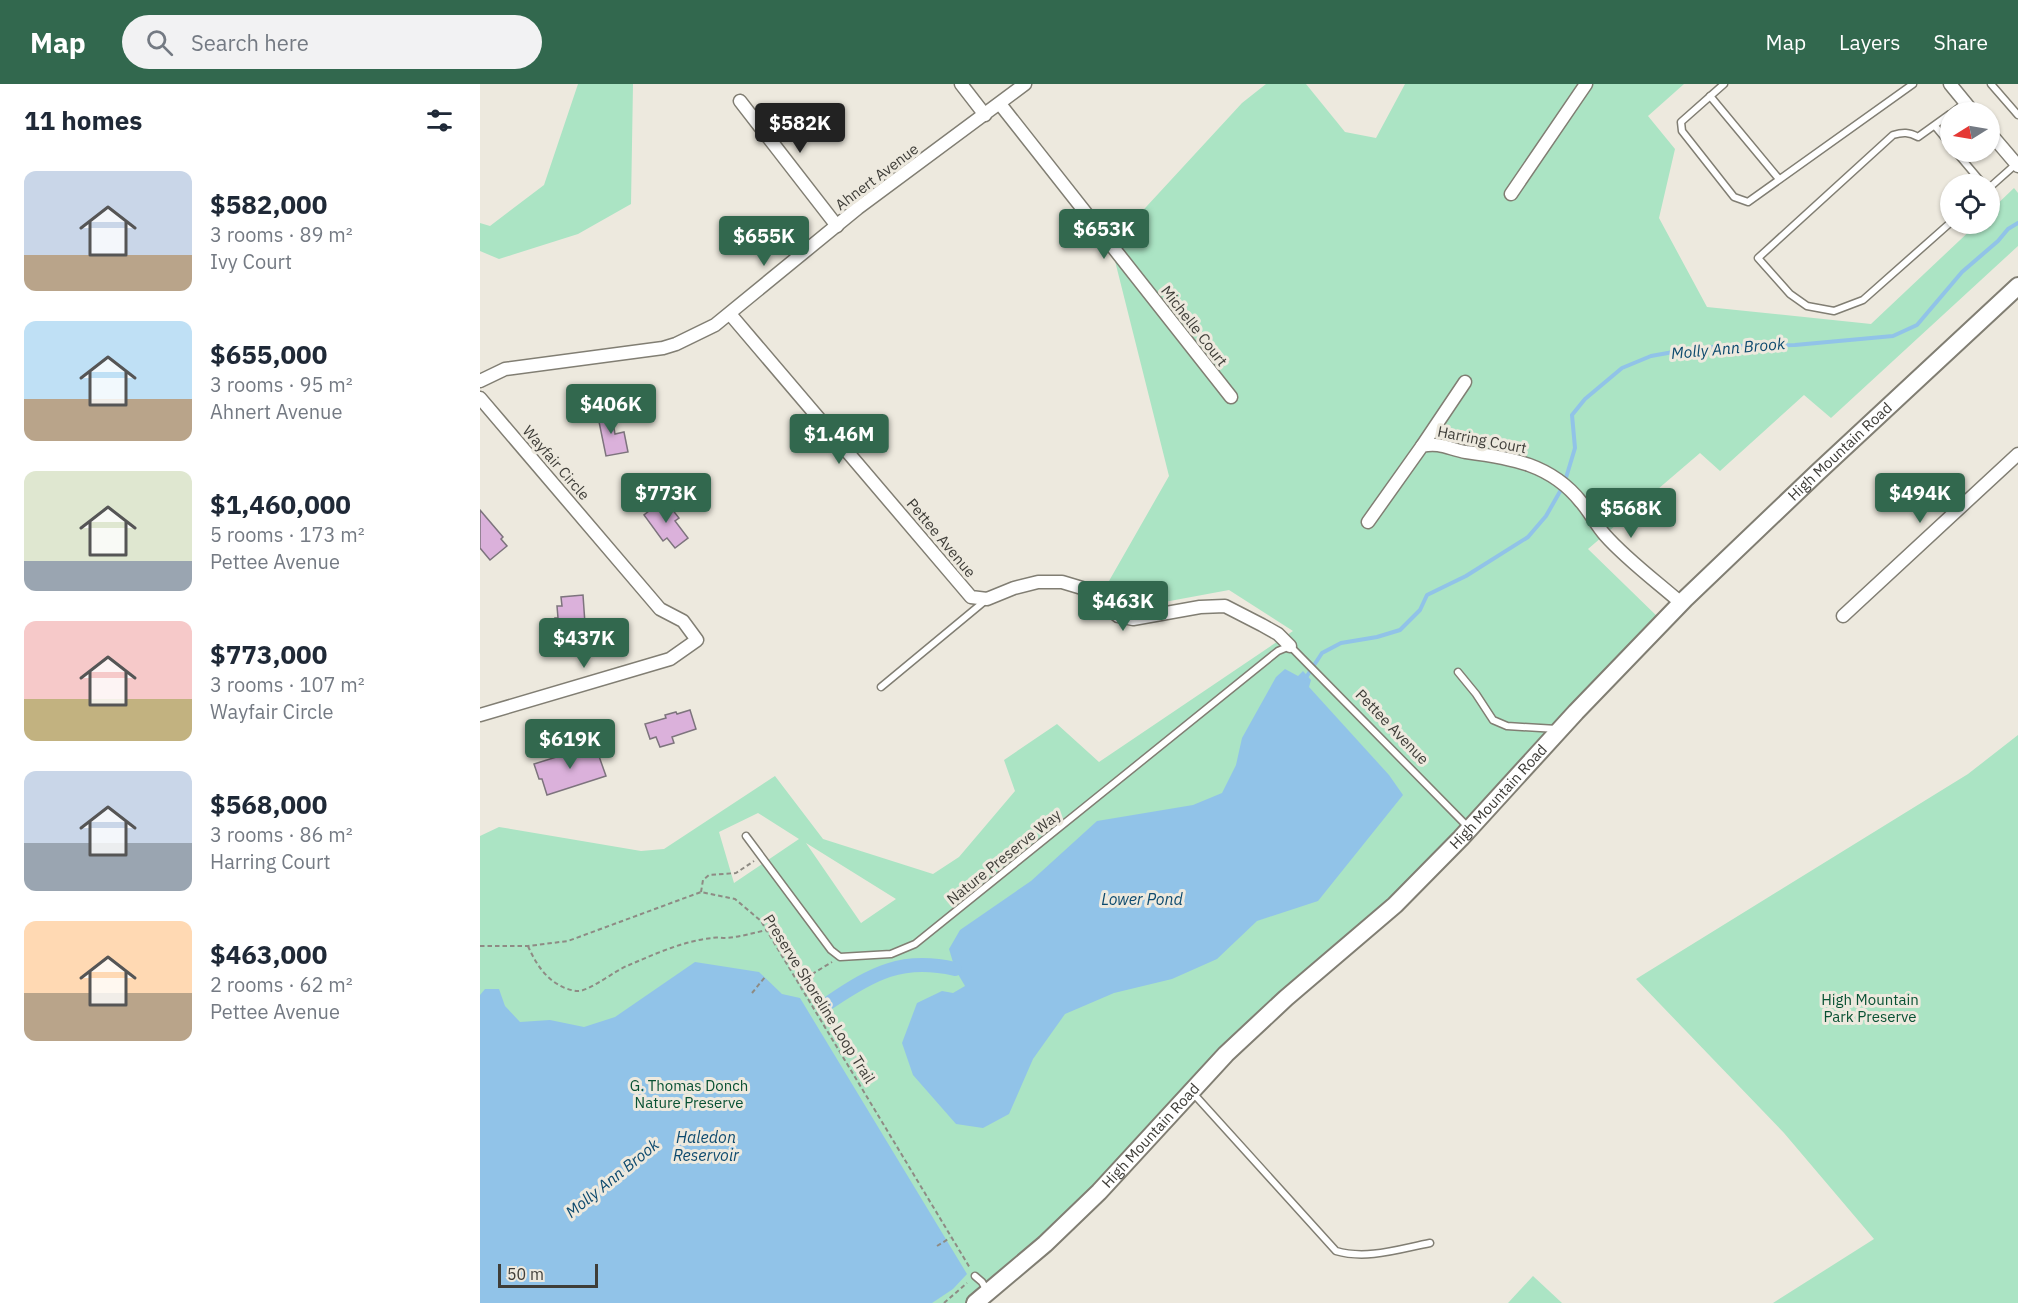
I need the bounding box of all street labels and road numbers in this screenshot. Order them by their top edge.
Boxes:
street label: Ahnert Avenue [831,139,922,214]
street label: Michelle Court [1157,282,1232,370]
street label: High Mountain Road [1784,398,1896,505]
street label: Wayfair Circle [519,421,594,504]
street label: Harring Court [1436,422,1528,457]
street label: Pettee Avenue [903,494,980,581]
street label: Pettee Avenue [1352,685,1433,768]
street label: High Mountain Road [1445,740,1551,853]
street label: Nature Preserve Way [943,805,1065,908]
street label: Preserve Shoreline Loop Trail [759,911,879,1087]
street label: High Mountain Road [1097,1079,1203,1192]

